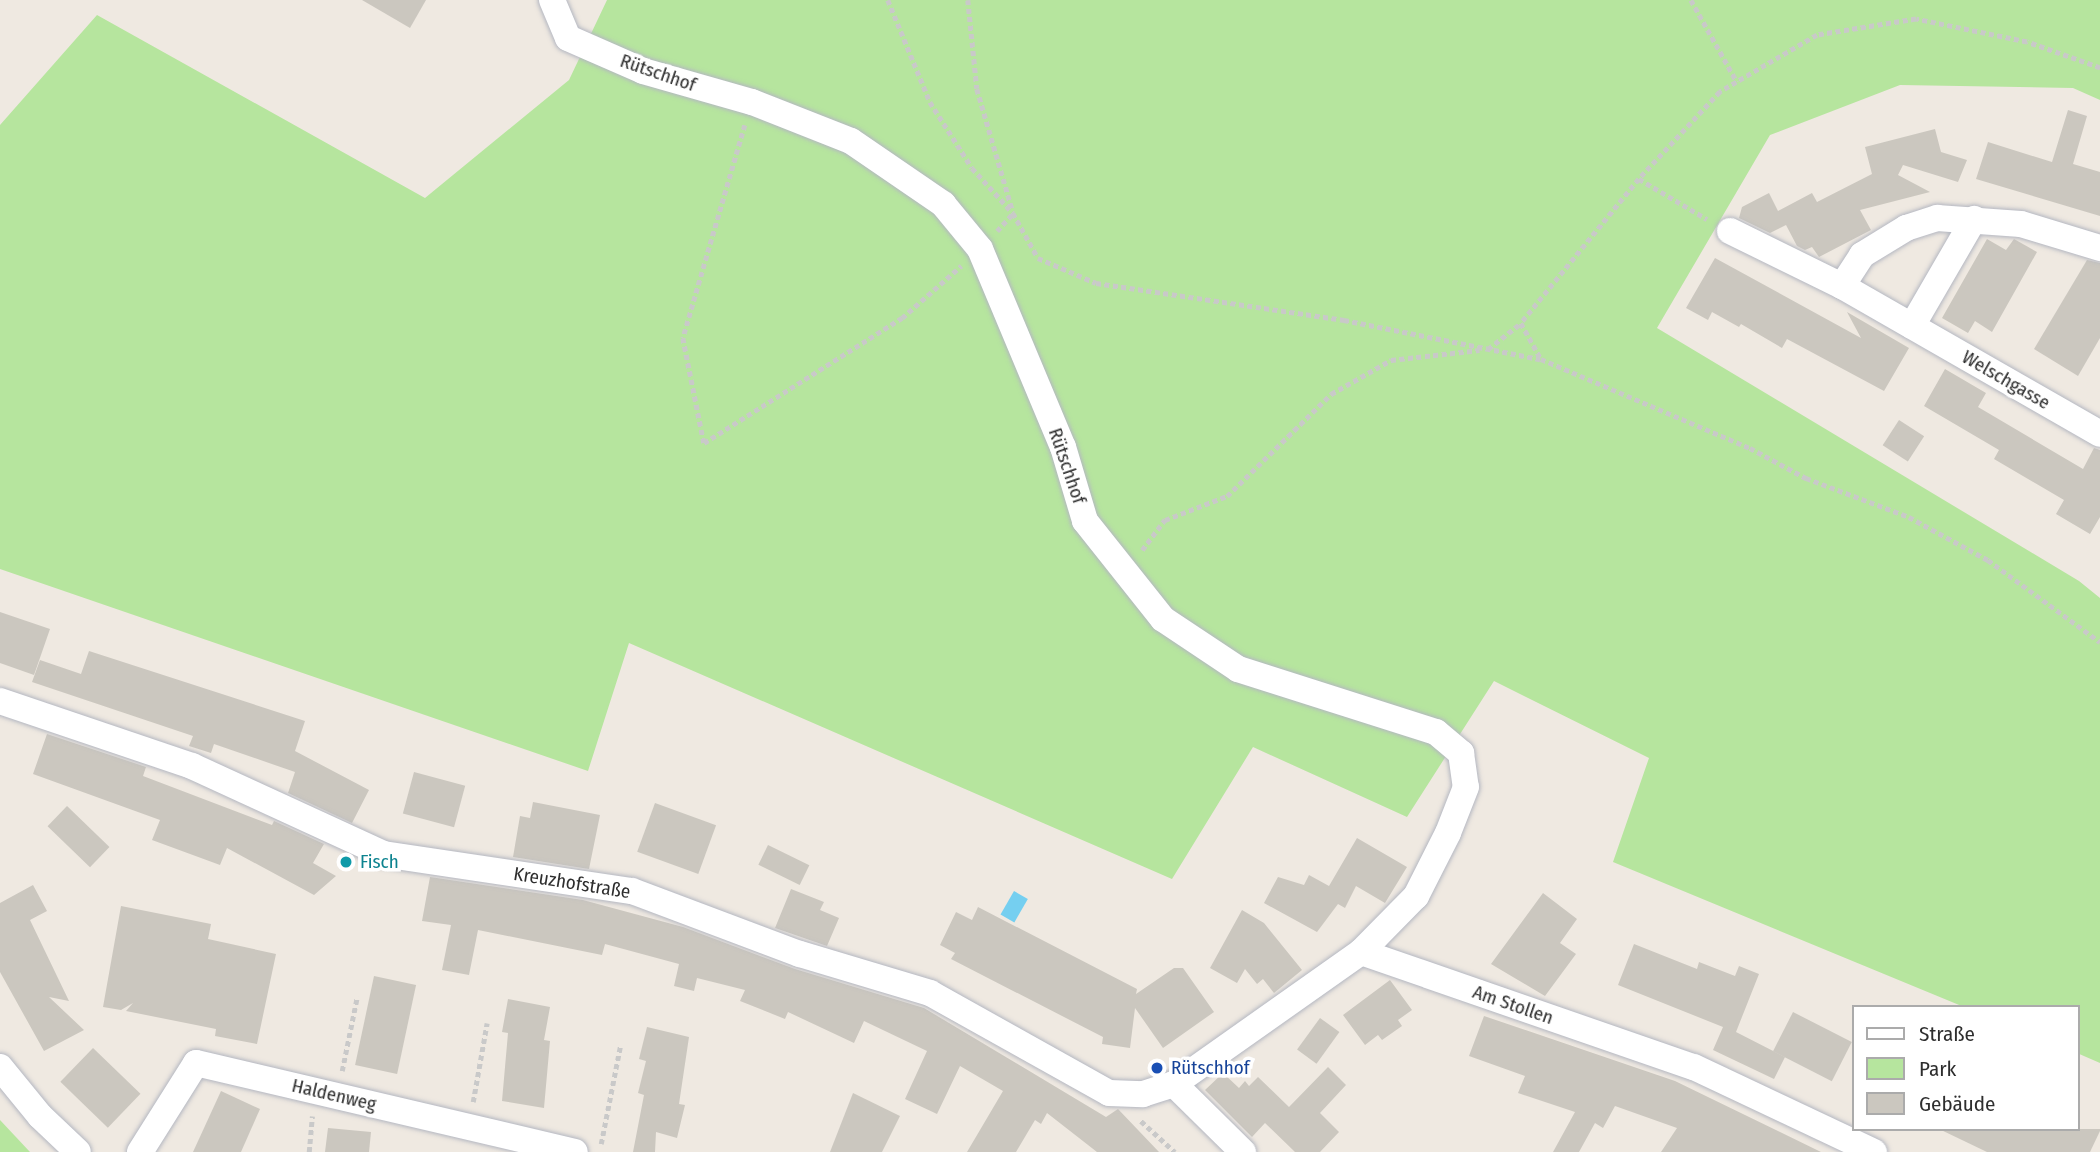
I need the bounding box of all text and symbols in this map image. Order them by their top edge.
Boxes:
street label: Rütschhof [617,49,699,97]
street label: Welschgasse [1958,346,2054,414]
street label: Rütschhof [1043,425,1091,507]
place label: Fisch [360,851,399,873]
marker: Fisch [338,854,354,870]
street label: Kreuzhofstraße [512,863,632,903]
street label: Am Stollen [1470,981,1556,1029]
legend [1852,1005,2079,1131]
text: Straße [1919,1021,1975,1047]
text: Park [1919,1056,1956,1082]
place label: Rütschhof [1171,1057,1250,1079]
marker: Rütschhof [1149,1060,1165,1076]
street label: Haldenweg [290,1074,378,1116]
text: Gebäude [1919,1091,1995,1117]

